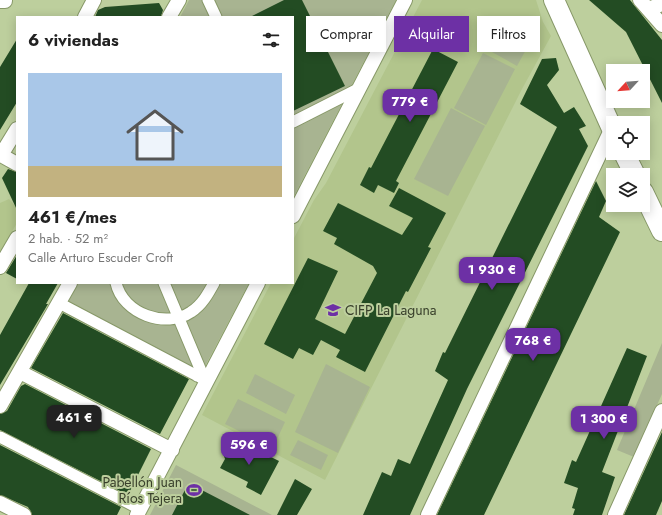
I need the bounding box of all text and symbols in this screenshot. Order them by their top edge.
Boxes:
chip: Comprar [306,16,386,52]
chip: Alquilar [394,16,469,52]
chip: Filtros [477,16,540,52]
text: 6 viviendas [28,28,119,52]
icon: filters [260,29,282,51]
north arrow [606,64,650,108]
map controls [606,64,650,212]
pin: 779 € [382,89,438,123]
text: 779 € [392,92,428,111]
icon: home [119,99,191,171]
button: locate [606,116,650,160]
button: layers [606,168,650,212]
text: 461 €/mes [28,205,117,229]
text: 2 hab. · 52 m² [28,229,108,248]
text: Calle Arturo Escuder Croft [28,248,173,267]
pin: 1 930 € [455,257,529,291]
text: 1 930 € [468,260,516,279]
place label: CIFP La Laguna [345,300,437,320]
school or university icon: CIFP La Laguna [324,301,342,319]
pin: 768 € [505,328,561,362]
text: 768 € [514,331,552,350]
pin: 461 € [46,405,102,439]
pin: 1 300 € [567,406,641,440]
text: 461 € [56,408,92,427]
text: 1 300 € [580,409,628,428]
pin: 596 € [221,432,277,466]
text: 596 € [230,435,268,454]
place label: Pabellón Juan Ríos Tejera [102,472,182,508]
sports icon: Pabellón Juan Ríos Tejera [185,481,203,499]

